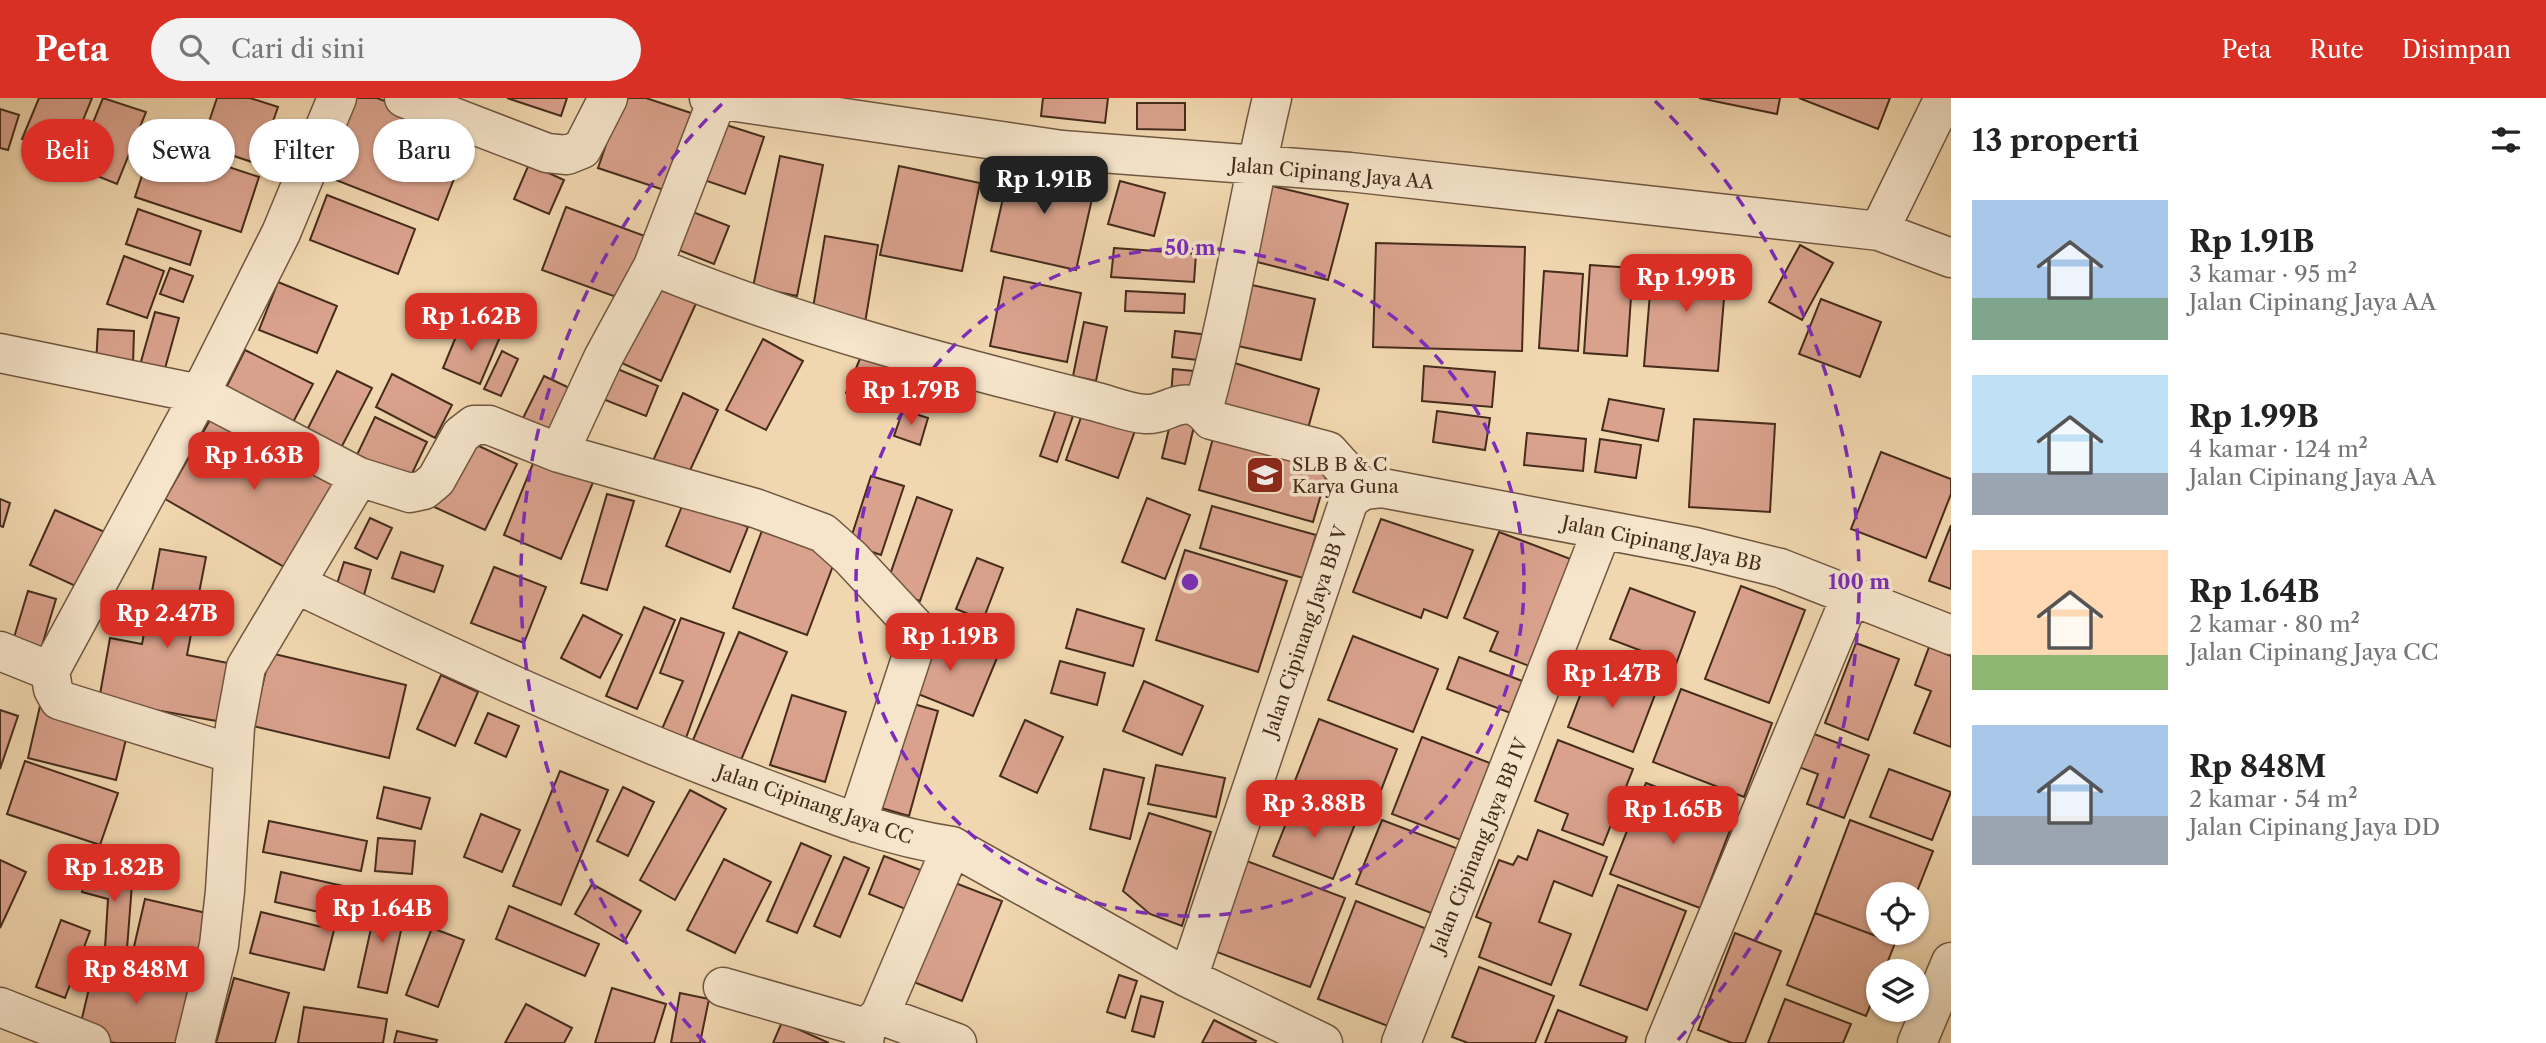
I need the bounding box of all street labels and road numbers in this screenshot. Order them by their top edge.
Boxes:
street label: Jalan Cipinang Jaya AA [1226,153,1436,194]
street label: Jalan Cipinang Jaya BB [1557,510,1764,576]
street label: Jalan Cipinang Jaya BB V [1258,522,1353,742]
street label: Jalan Cipinang Jaya BB IV [1425,733,1534,959]
street label: Jalan Cipinang Jaya CC [711,759,916,849]

